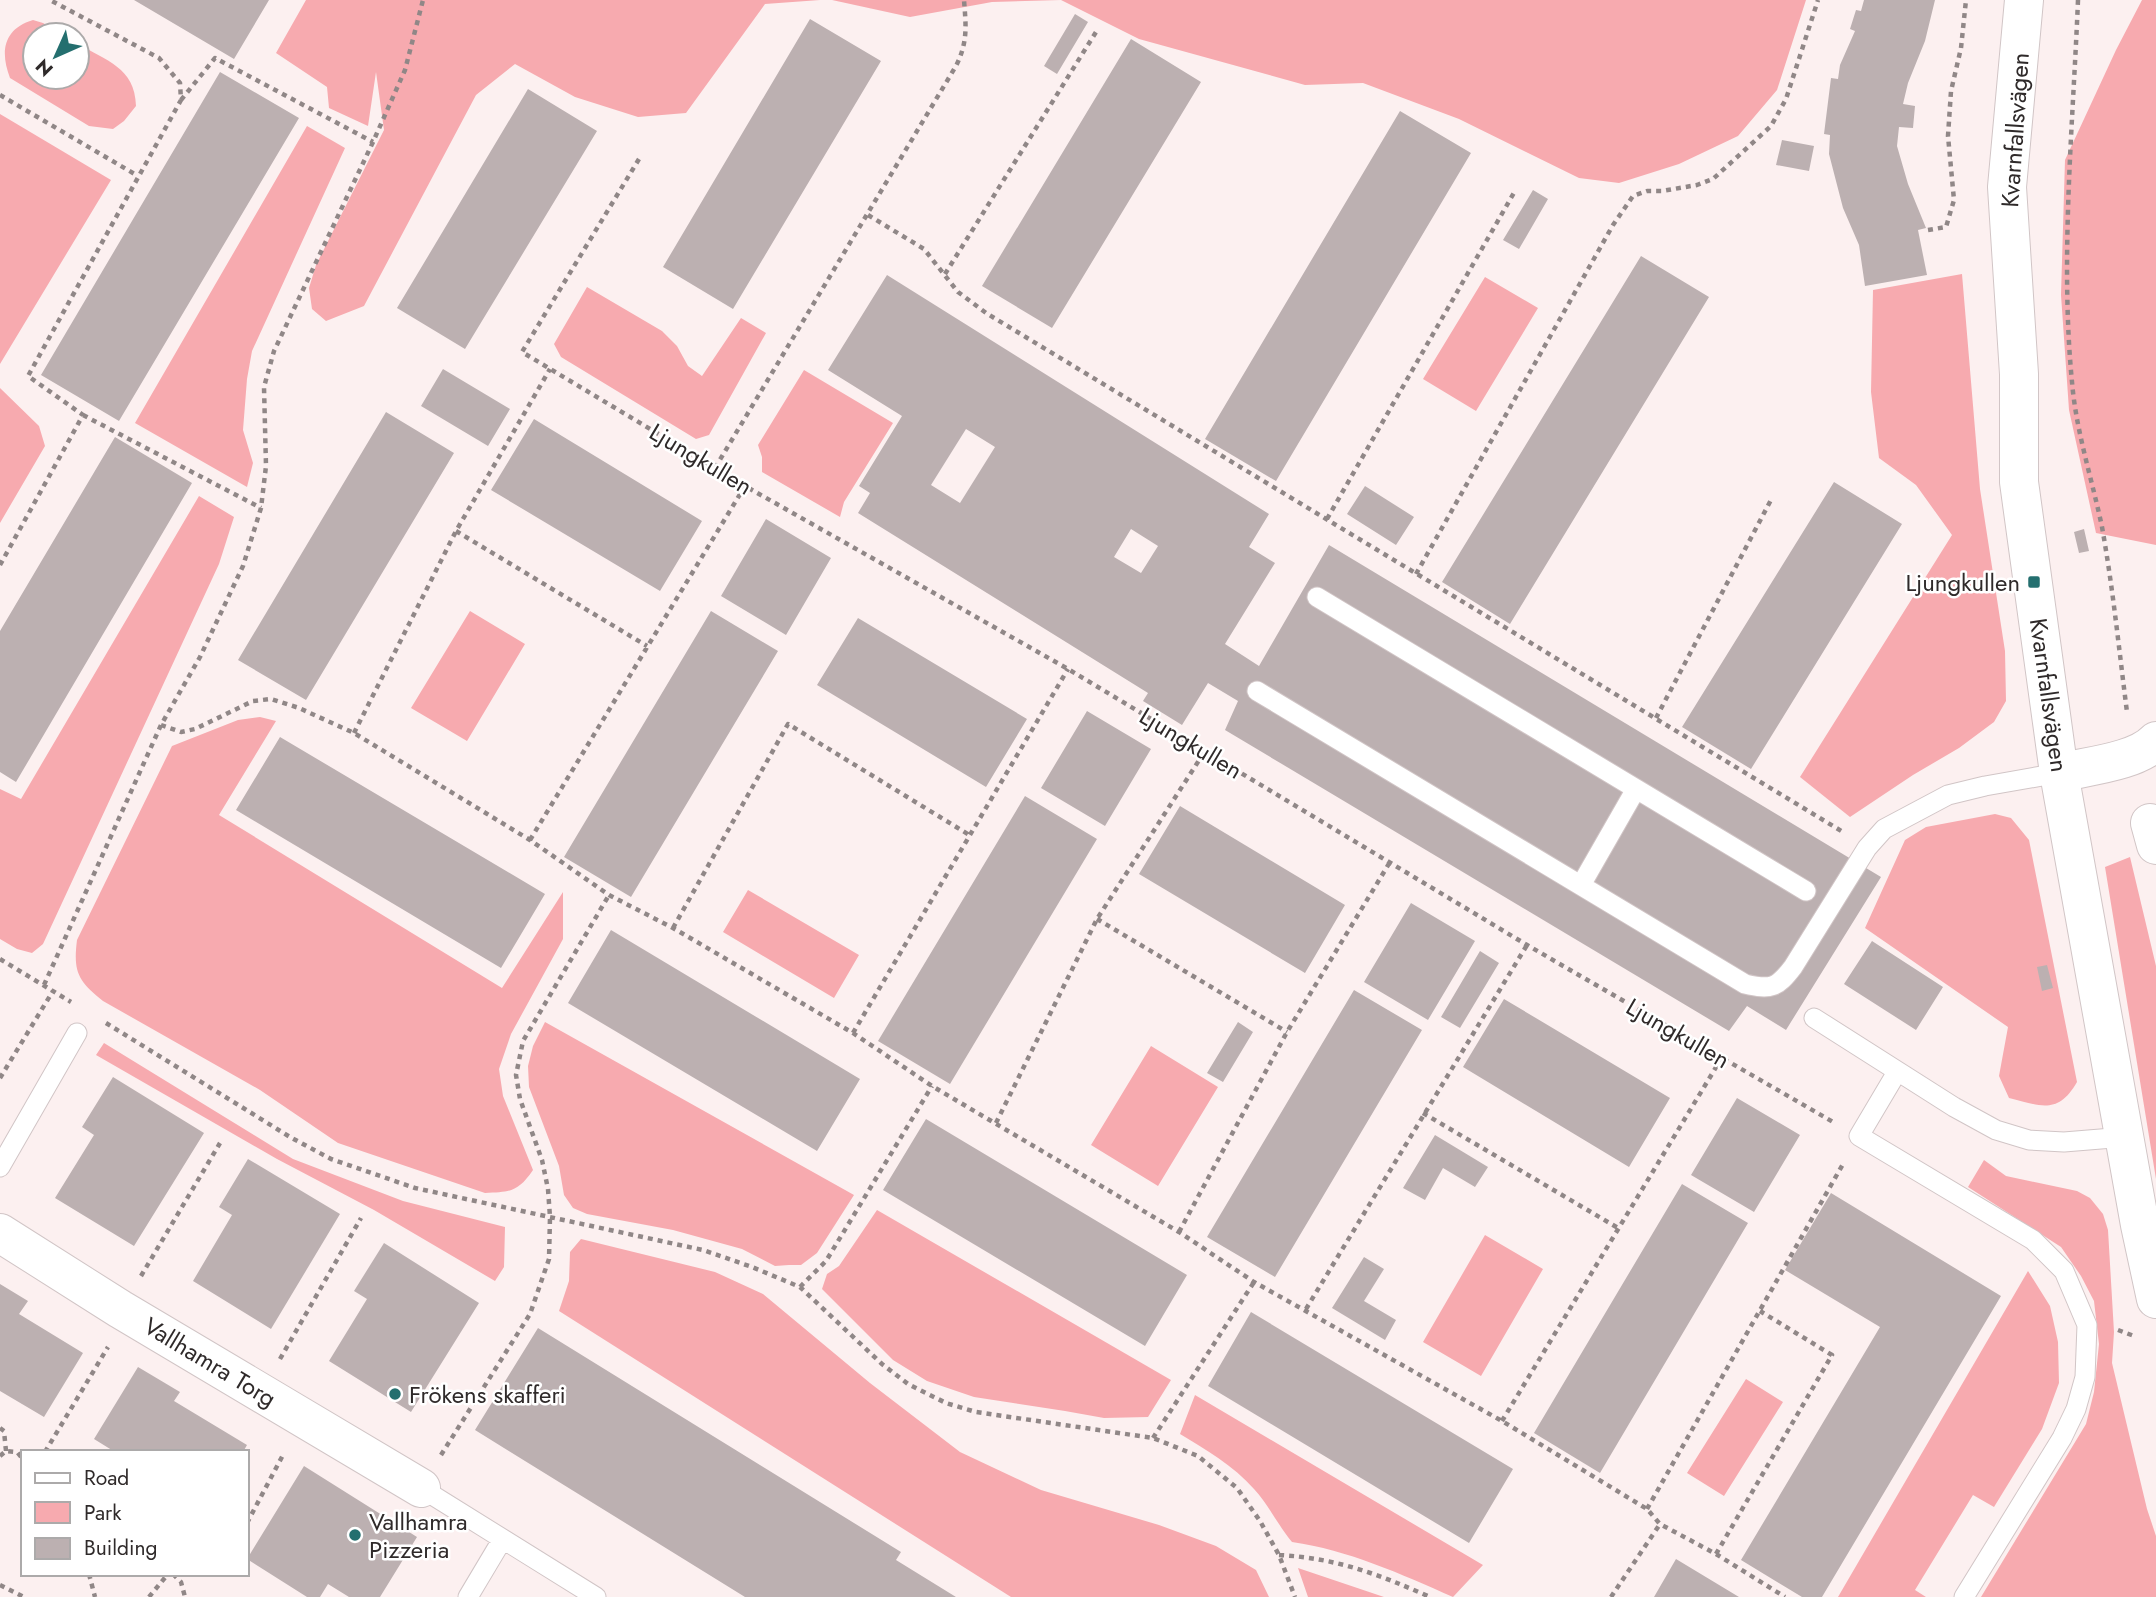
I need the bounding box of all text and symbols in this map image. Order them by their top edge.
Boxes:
north arrow [21,21,91,91]
street label: Kvarnfallsvägen [1992,51,2038,209]
text: N [29,53,59,83]
street label: Ljungkullen [643,414,759,504]
place label: Ljungkullen [1905,565,2020,600]
marker: Ljungkullen [2026,574,2042,590]
street label: Kvarnfallsvägen [2021,616,2077,774]
street label: Ljungkullen [1133,698,1249,788]
street label: Ljungkullen [1620,989,1736,1077]
street label: Vallhamra Torg [137,1309,283,1415]
place label: Frökens skafferi [409,1377,566,1412]
marker: Frökens skafferi [387,1386,403,1402]
legend [21,1450,248,1576]
text: Road [84,1463,129,1493]
text: Park [84,1498,122,1528]
place label: Vallhamra Pizzeria [369,1504,468,1567]
marker: Vallhamra Pizzeria [347,1527,363,1543]
text: Building [84,1533,157,1563]

